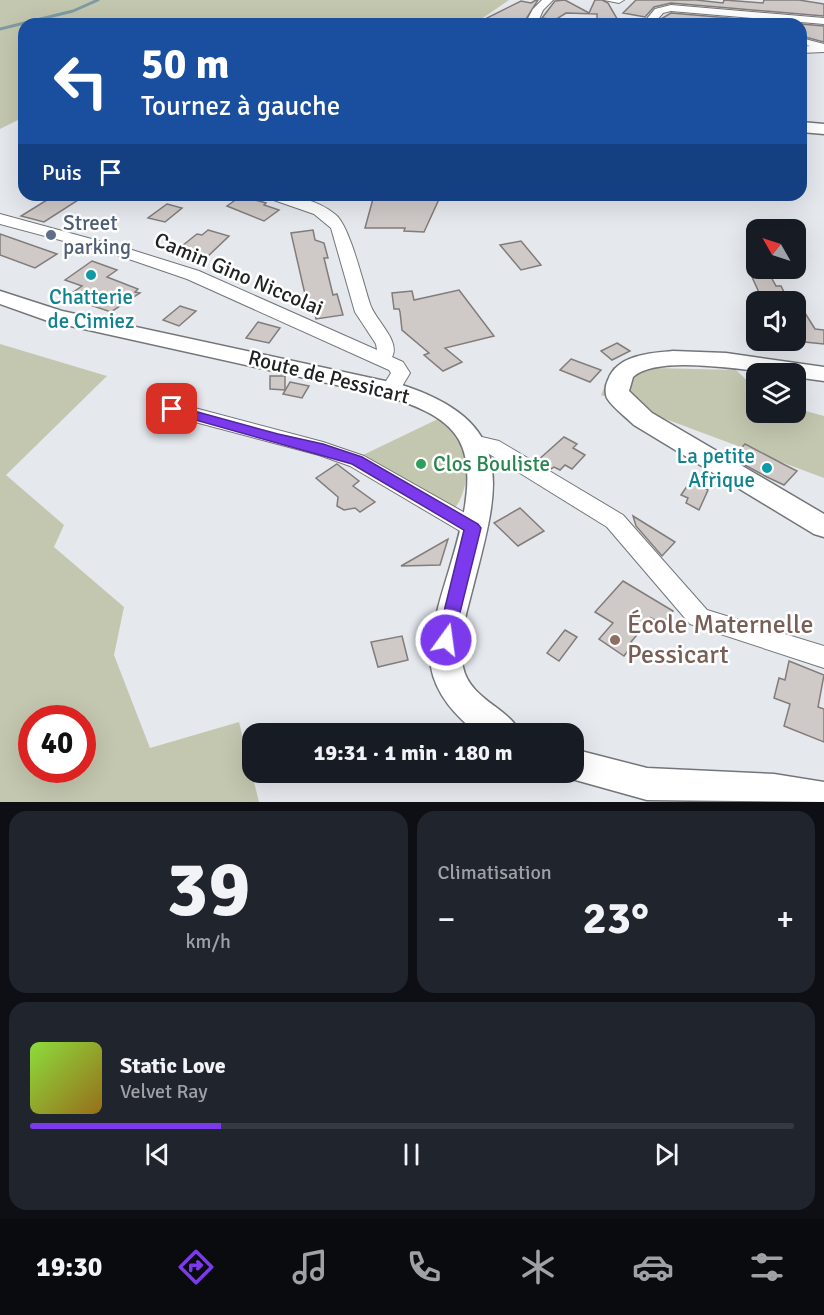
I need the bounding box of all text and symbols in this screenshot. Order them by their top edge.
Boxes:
text: 50 m [141,39,230,90]
icon: left [42,42,120,120]
text: Tournez à gauche [141,90,340,123]
icon: arrive [94,156,127,189]
text: Puis [42,159,82,186]
place label: Street parking [63,210,131,260]
north arrow [746,219,806,279]
map controls [746,219,806,423]
street label: Camin Gino Niccolai [151,227,327,321]
marker: Street parking [44,228,58,242]
marker: Chatterie de Cimiez [84,268,98,282]
place label: Chatterie de Cimiez [48,284,134,334]
button: sound [746,291,806,351]
street label: Route de Pessicart [246,344,412,410]
button: layers [746,363,806,423]
pin [146,383,197,434]
icon: arrive [155,392,188,425]
place label: La petite Afrique [677,443,755,493]
place label: Clos Bouliste [433,451,550,477]
marker: Clos Bouliste [414,457,428,471]
marker: La petite Afrique [760,461,774,475]
position arrow [414,608,478,672]
place label: École Maternelle Pessicart [627,609,813,671]
marker: École Maternelle Pessicart [608,633,622,647]
speed limit sign: 40 [18,705,96,783]
text: 19:31 · 1 min · 180 m [313,739,513,766]
text: 39 [166,842,250,938]
text: Climatisation [438,860,552,885]
text: 23° [582,891,649,946]
text: − [438,899,455,940]
text: + [776,899,794,940]
text: km/h [186,929,231,954]
text: Static Love [120,1052,226,1079]
text: Velvet Ray [120,1079,208,1104]
icon: previous [141,1138,174,1171]
icon: pause [395,1138,428,1171]
icon: next [650,1138,683,1171]
icon: directions [175,1246,217,1288]
icon: music [289,1246,331,1288]
icon: phone [403,1246,445,1288]
icon: climate [517,1246,559,1288]
icon: car [632,1246,674,1288]
icon: filters [746,1246,788,1288]
text: 19:30 [36,1251,102,1284]

